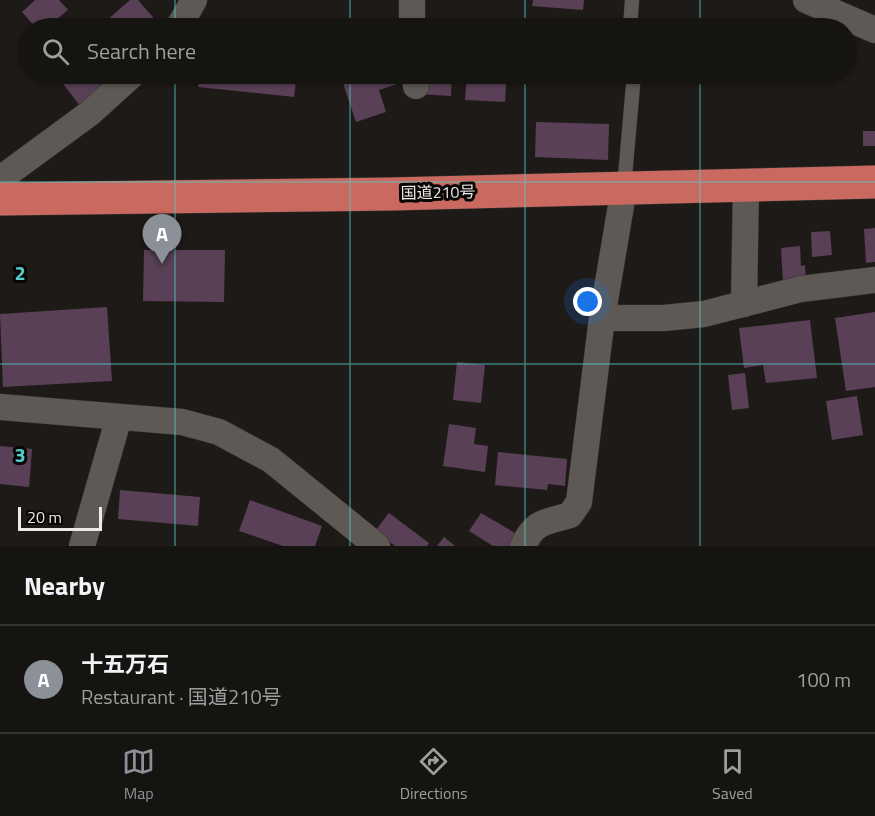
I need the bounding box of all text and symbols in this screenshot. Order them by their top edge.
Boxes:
search box [18,18,857,84]
text: Search here [87,34,196,68]
icon: search [39,35,72,68]
street label: 国道210号 [400,179,476,205]
pin: A [142,214,182,264]
text: 2 [14,257,26,288]
your location [573,287,602,316]
text: 3 [14,439,26,470]
scale bar [18,504,102,532]
text: 20 m [27,505,62,529]
text: Nearby [24,566,105,605]
text: 十五万石 [81,647,169,681]
text: A [37,664,50,695]
text: 100 m [796,664,851,695]
text: Restaurant · 国道210号 [81,681,282,712]
tab: Map [122,745,155,805]
tab: Directions [400,745,468,805]
tab: Saved [712,745,753,805]

